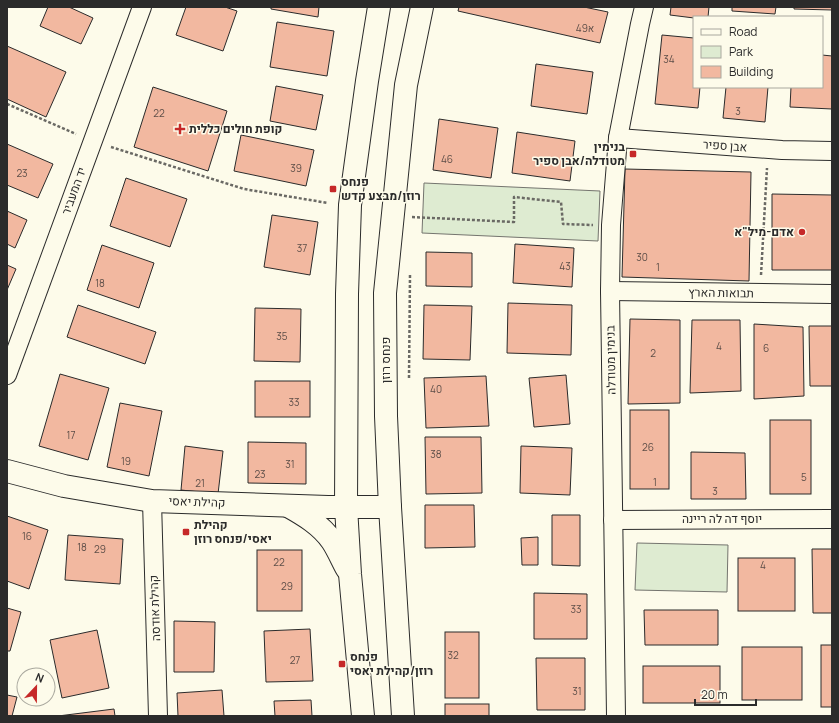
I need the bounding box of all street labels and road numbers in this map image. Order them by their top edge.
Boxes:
street label: אבן ספיר [702,135,748,156]
street label: יד המעביר [57,165,90,217]
street label: תבואות הארץ [688,283,754,302]
street label: בנימין מטודלה [601,324,620,395]
street label: פנחס רוזן [377,337,394,383]
street label: קהילת יאסי [168,492,226,511]
street label: יוסף דה לה ריינה [682,510,762,527]
street label: קהילת אודסה [145,575,164,641]

